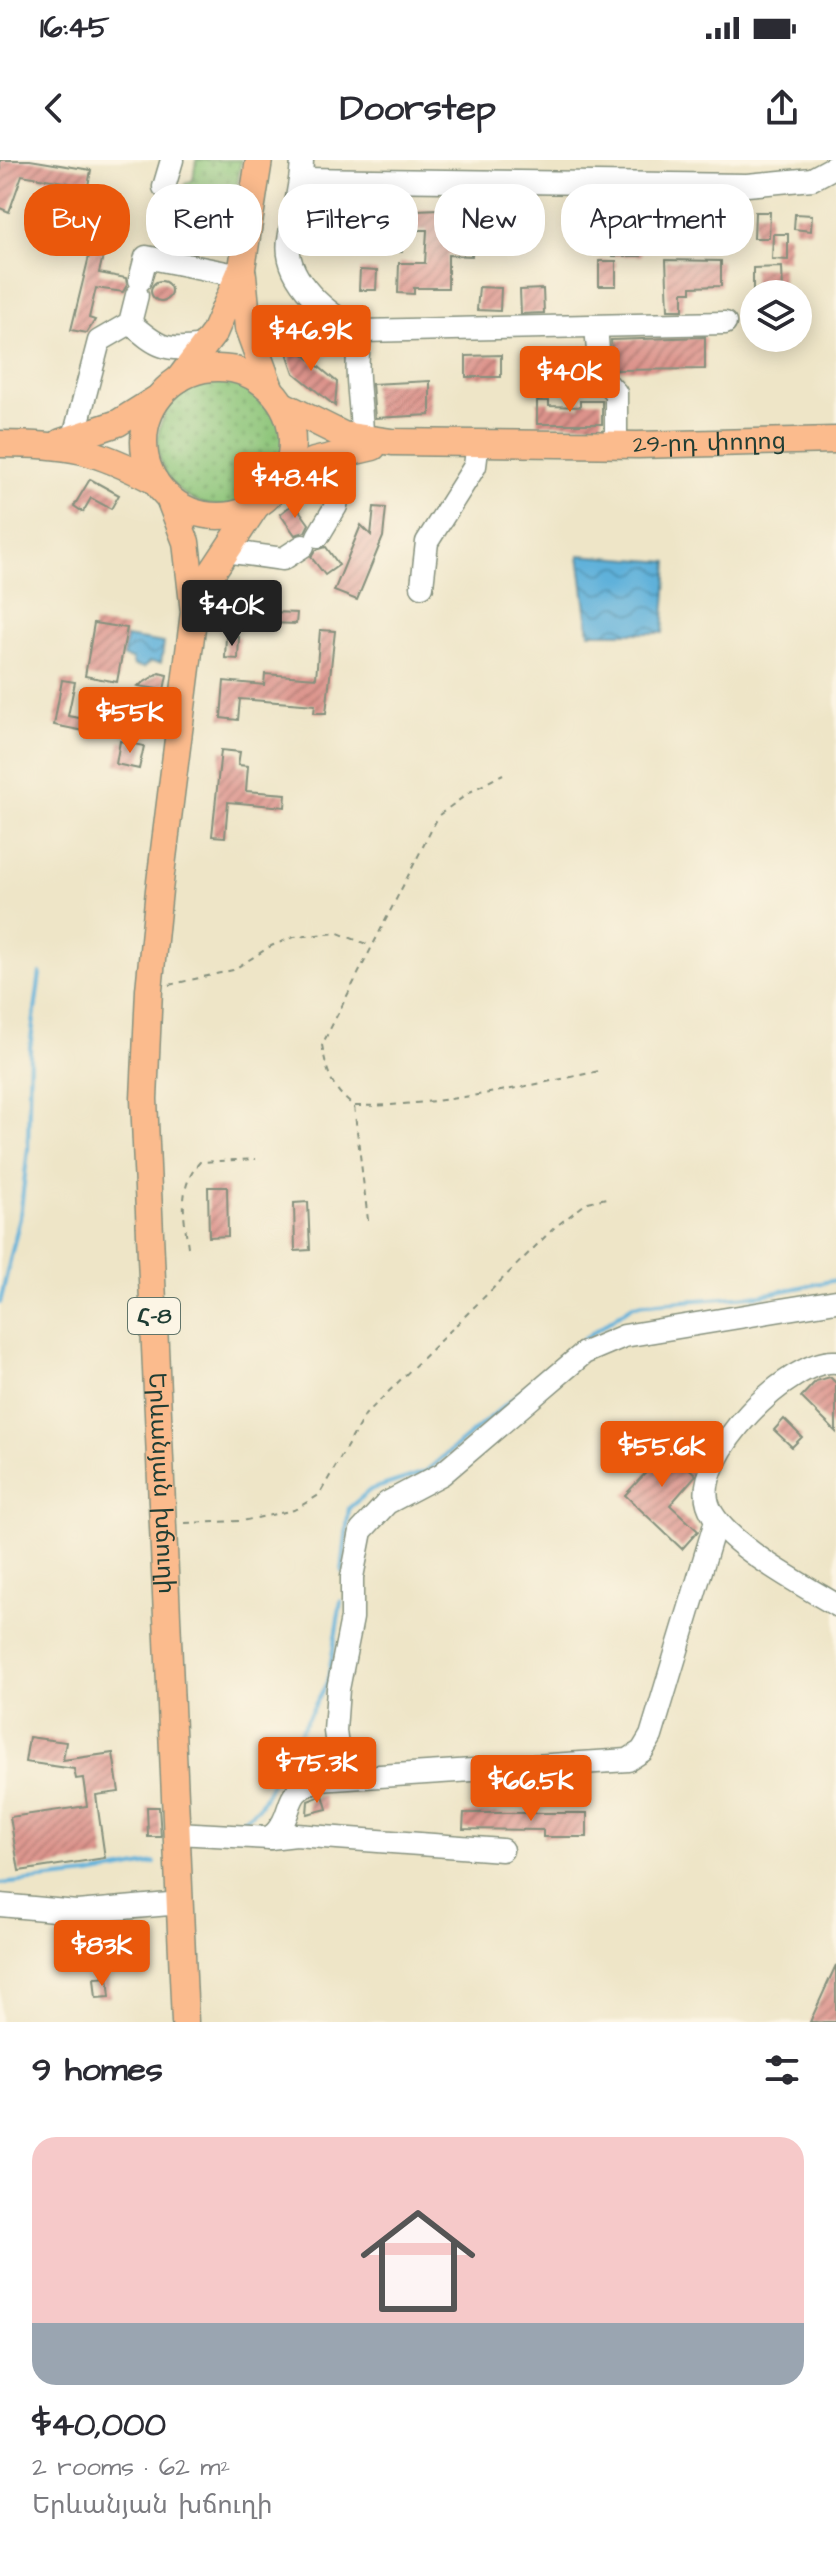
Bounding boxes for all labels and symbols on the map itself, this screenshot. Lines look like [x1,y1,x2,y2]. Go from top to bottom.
pin: $46.9K [246,305,376,373]
pin: $40K [523,346,617,414]
street label: 29-րդ փողոց [632,424,786,462]
pin: $48.4K [230,452,360,520]
pin: $40K [185,580,279,648]
pin: $55K [83,687,177,755]
road number: Հ-8 [128,1298,180,1334]
street label: Երևանյան խճուղի [139,1371,183,1595]
pin: $55.6K [597,1421,727,1489]
pin: $75.3K [252,1737,382,1805]
pin: $66.5K [466,1755,596,1823]
pin: $83K [55,1920,149,1988]

